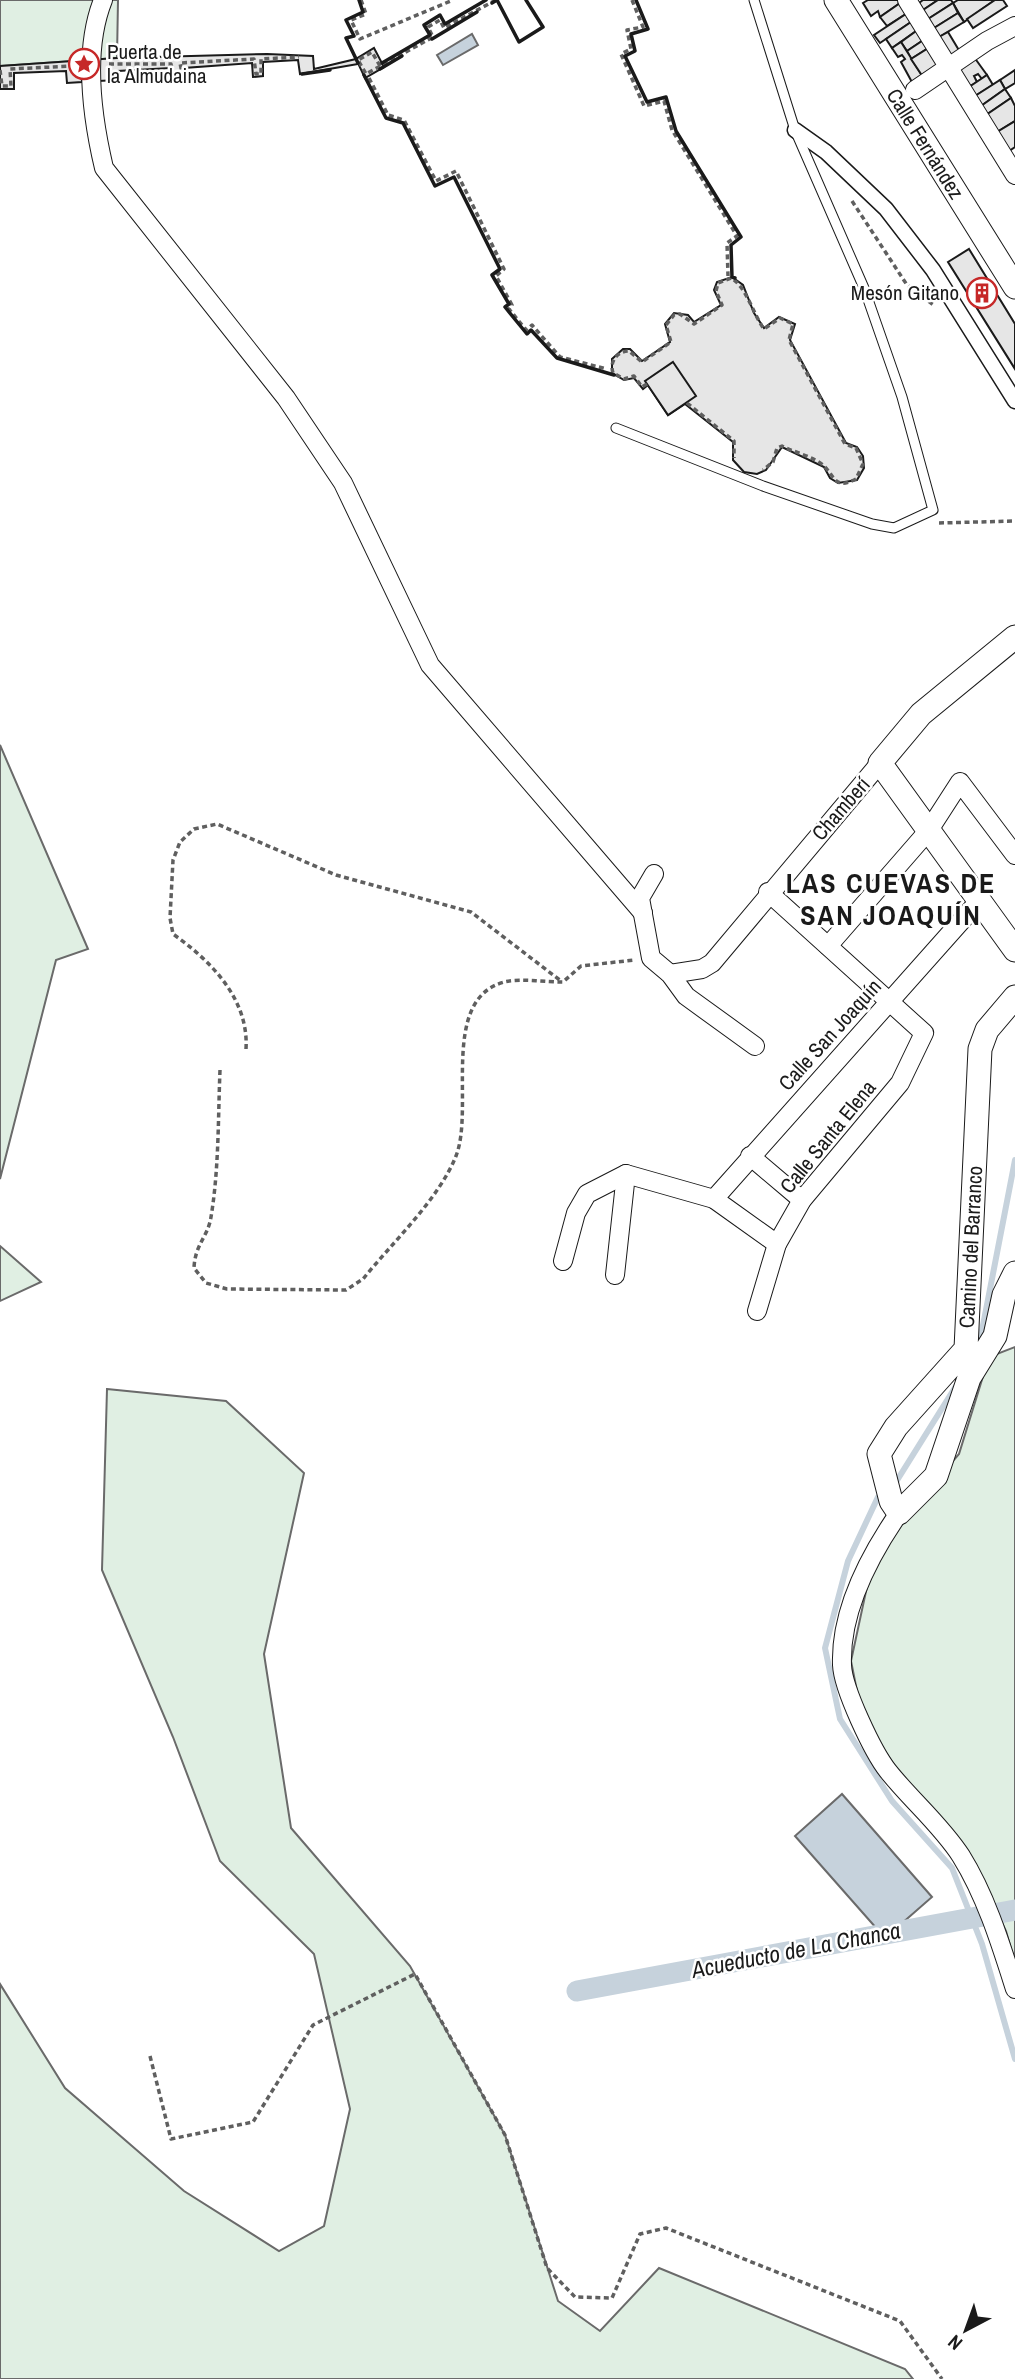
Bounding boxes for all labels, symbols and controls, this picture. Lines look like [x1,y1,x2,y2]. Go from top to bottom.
place label: Puerta de la Almudaina [107,37,207,90]
place icon: Puerta de la Almudaina [67,47,101,81]
street label: Calle Fernández [880,83,971,205]
building icon: Mesón Gitano [965,276,999,310]
place label: Mesón Gitano [851,278,959,307]
street label: Chamberí [805,770,877,847]
district label: LAS CUEVAS DE SAN JOAQUÍN [786,864,996,934]
street label: Calle San Joaquín [772,973,887,1097]
street label: Calle Santa Elena [773,1074,883,1199]
street label: Camino del Barranco [952,1165,989,1329]
water label: Acueducto de La Chanca [688,1914,903,1985]
north arrow [931,2295,1001,2365]
text: N [942,2329,968,2356]

